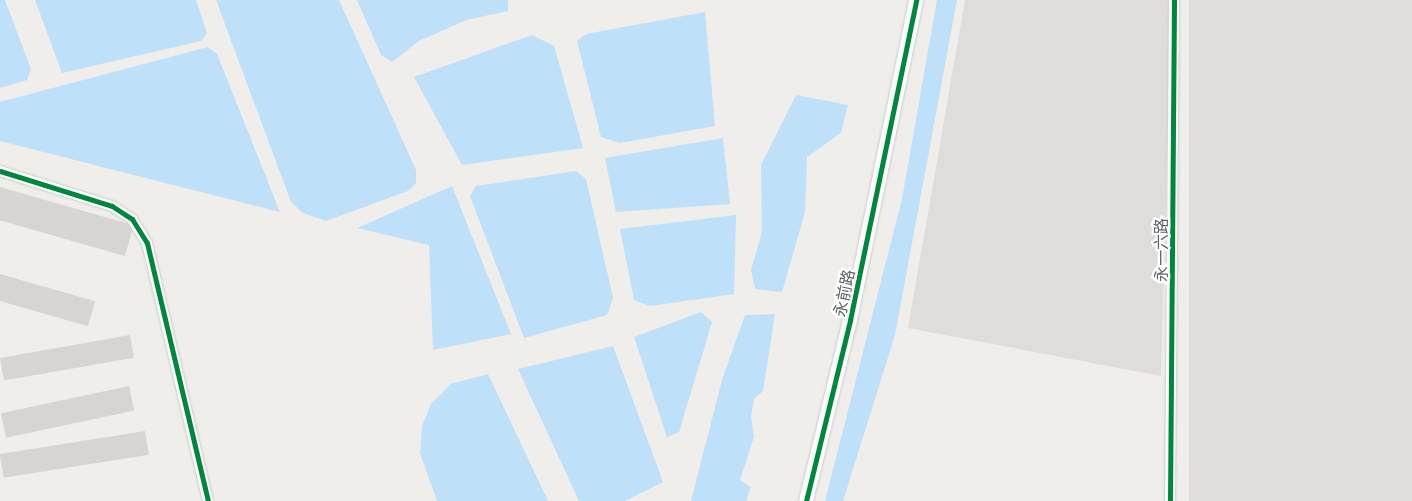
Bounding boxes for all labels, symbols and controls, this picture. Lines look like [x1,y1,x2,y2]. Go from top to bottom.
street label: 永一六路 [1151,218,1171,282]
street label: 永前路 [830,268,858,318]

